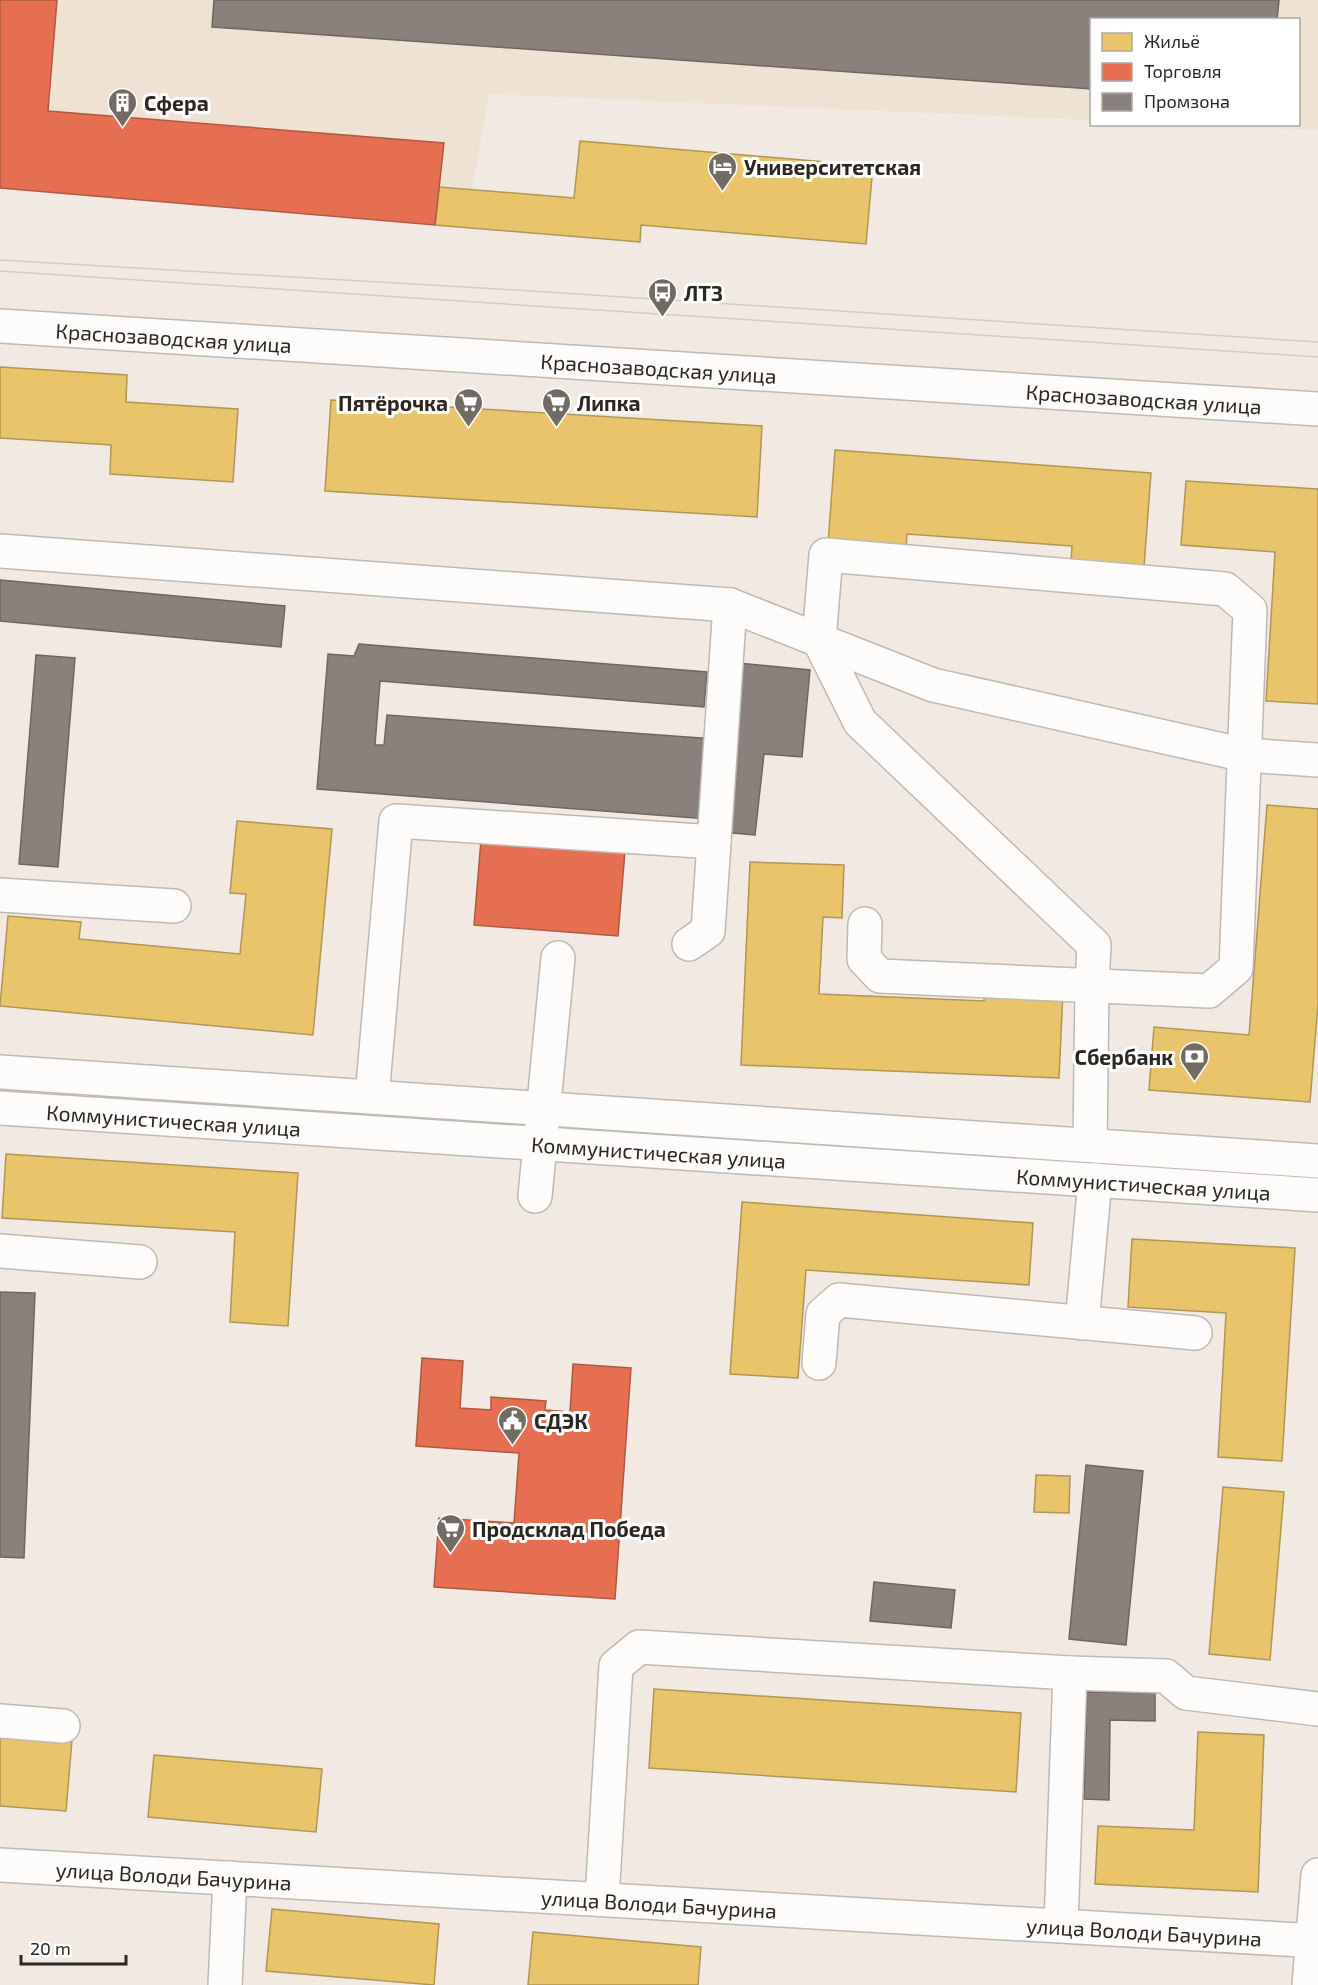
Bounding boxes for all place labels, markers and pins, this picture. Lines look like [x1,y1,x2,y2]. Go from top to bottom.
building icon: Сфера [107,86,139,128]
place label: Сфера [144,90,209,115]
hotel icon: Университетская [707,150,739,192]
place label: Университетская [744,154,921,179]
bus stop icon: ЛТЗ [647,276,679,318]
place label: ЛТЗ [684,280,723,305]
supermarket icon: Пятёрочка [453,386,485,428]
supermarket icon: Липка [540,386,572,428]
place label: Пятёрочка [338,390,448,415]
place label: Липка [577,390,641,415]
bank icon: Сбербанк [1178,1040,1210,1082]
place label: Сбербанк [1075,1044,1173,1069]
public building icon: СДЭК [497,1404,529,1446]
place label: СДЭК [534,1408,588,1433]
supermarket icon: Продсклад Победа [435,1512,467,1554]
place label: Продсклад Победа [472,1516,666,1541]

